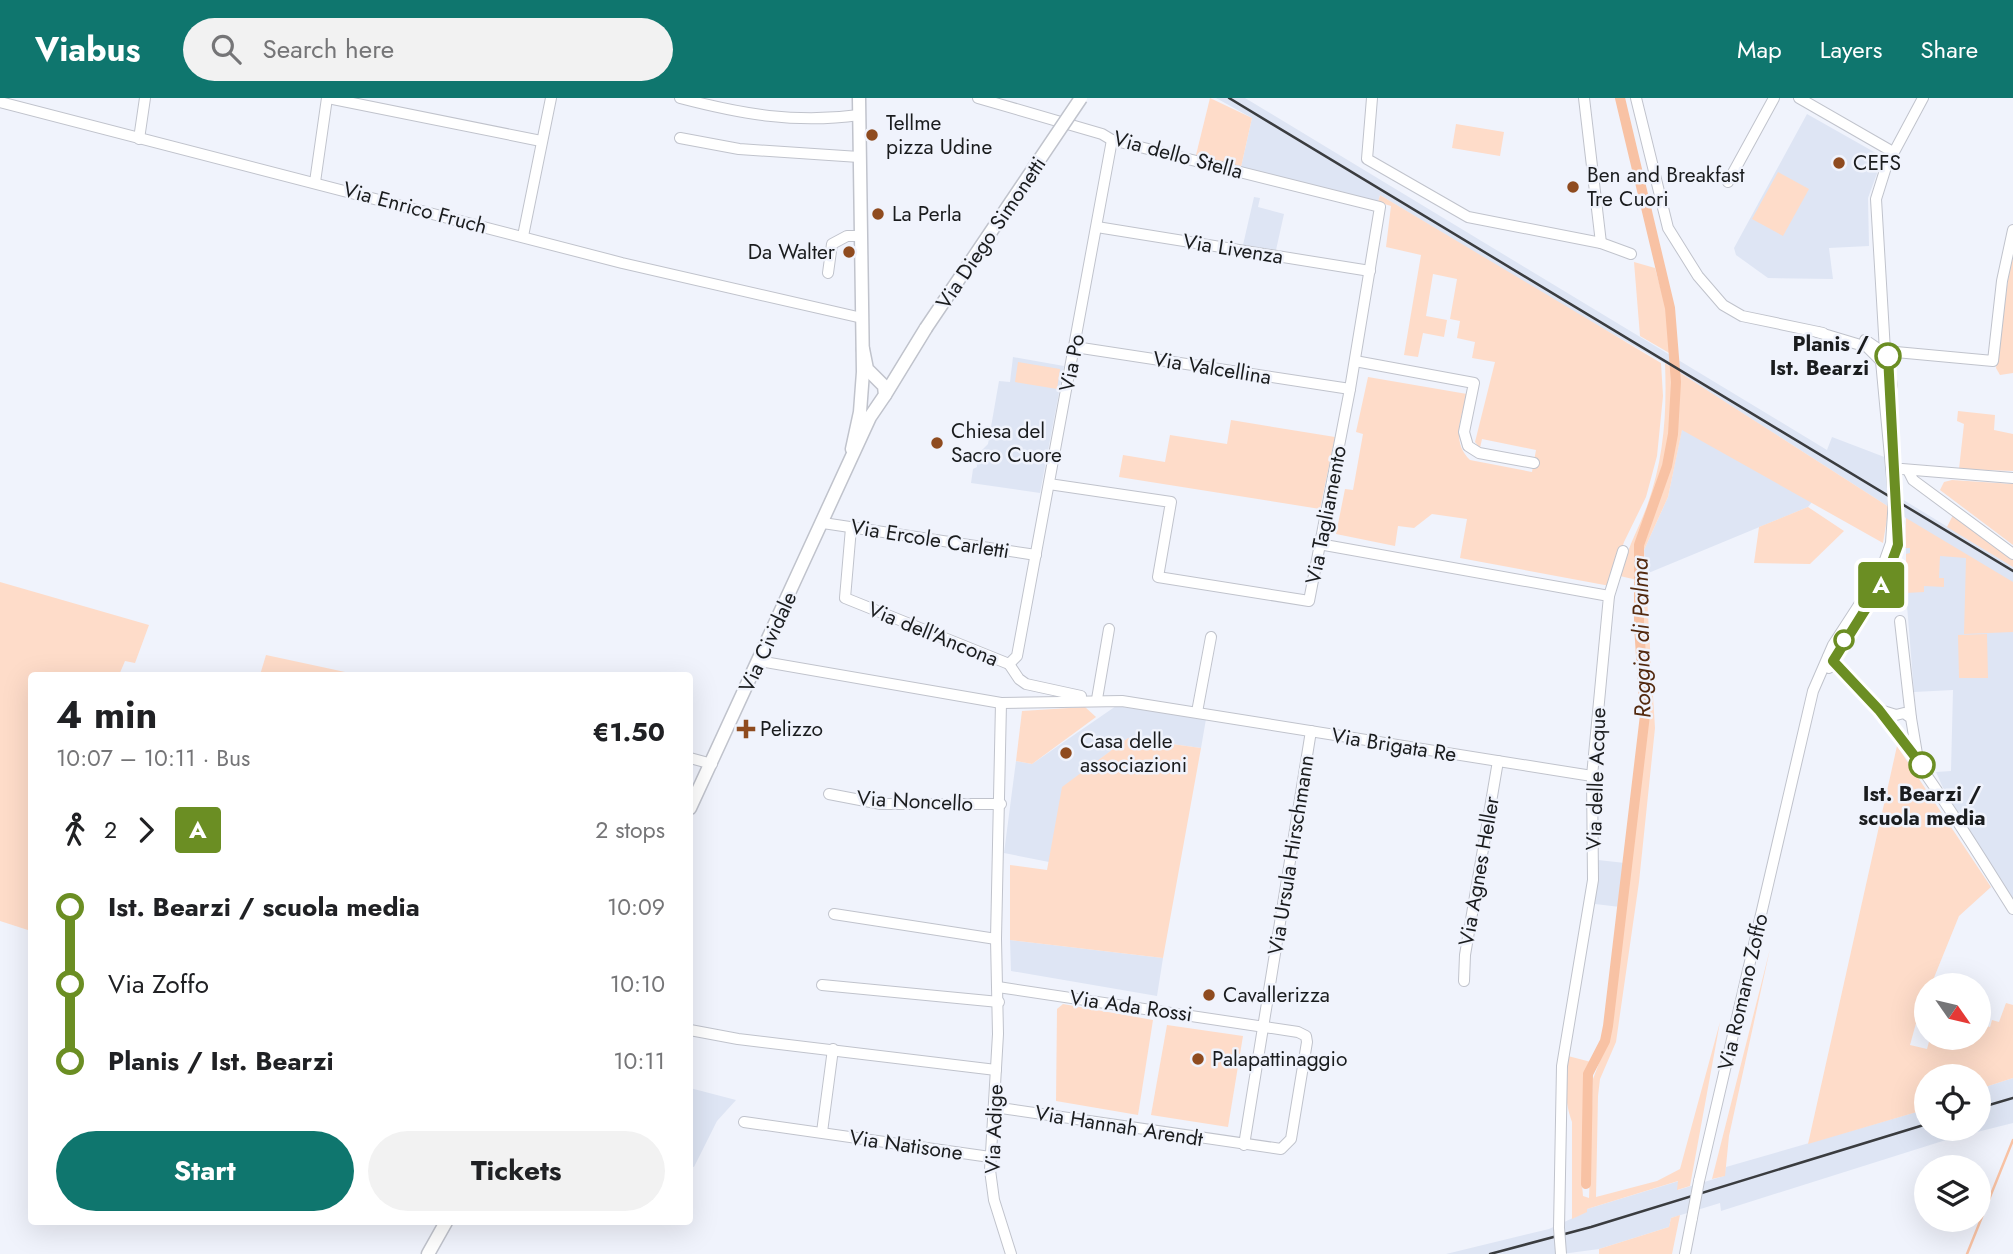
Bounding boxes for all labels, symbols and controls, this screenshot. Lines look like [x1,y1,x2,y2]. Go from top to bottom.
search box [183,18,673,81]
text: Viabus [35,26,141,73]
icon: search [207,30,245,68]
text: Search here [263,30,394,68]
text: Map [1737,32,1782,67]
text: Layers [1820,32,1882,67]
text: Share [1920,32,1978,67]
place label: Tellme pizza Udine [886,108,992,162]
street label: Via dello Stella [1110,123,1246,187]
marker: Tellme pizza Udine [864,127,880,143]
place label: CEFS [1853,148,1901,178]
street label: Via Diego Simonetti [929,151,1053,315]
marker: CEFS [1831,155,1847,171]
place label: Ben and Breakfast Tre Cuori [1587,160,1745,214]
street label: Via Enrico Fruch [340,174,490,242]
marker: Ben and Breakfast Tre Cuori [1565,179,1581,195]
place label: La Perla [892,199,962,229]
marker: La Perla [870,206,886,222]
street label: Via Livenza [1181,226,1285,272]
place label: Da Walter [748,237,836,267]
marker: Da Walter [841,244,857,260]
place label: Planis / Ist. Bearzi [1770,329,1869,383]
street label: Via Po [1052,332,1092,394]
marker: Planis / Ist. Bearzi [1875,343,1901,369]
street label: Via Valcellina [1151,344,1273,392]
place label: Chiesa del Sacro Cuore [951,416,1062,470]
marker: Chiesa del Sacro Cuore [929,435,945,451]
street label: Via Tagliamento [1298,443,1354,587]
street label: Via Ercole Carletti [848,512,1012,566]
water label: Roggia di Palma [1623,557,1659,719]
line badge: A [1858,562,1904,608]
text: A [1872,567,1890,602]
street label: Via Cividale [732,587,804,697]
street label: Via dell'Ancona [863,594,1003,674]
unlabelled marker [1834,630,1854,650]
text: 4 min [56,687,157,742]
street label: Via delle Acque [1579,707,1613,851]
text: €1.50 [592,713,665,751]
place label: Pelizzo [760,714,823,744]
street label: Via Brigata Re [1329,720,1459,770]
marker: Pelizzo [738,721,754,737]
place label: Casa delle associazioni [1080,726,1187,780]
text: 10:07 – 10:11 · Bus [56,741,250,775]
marker: Casa delle associazioni [1058,745,1074,761]
marker: Ist. Bearzi / scuola media [1909,752,1935,778]
street label: Via Ursula Hirschmann [1260,753,1322,957]
place label: Ist. Bearzi / scuola media [1858,779,1986,833]
street label: Via Noncello [856,783,974,819]
street label: Via Agnes Heller [1451,793,1507,948]
icon: walk [56,811,94,849]
icon: forward [127,811,165,849]
text: A [189,812,207,847]
text: 2 [104,813,117,847]
text: 2 stops [595,813,665,847]
text: Ist. Bearzi / scuola media [108,888,420,926]
text: 10:09 [607,890,665,924]
street label: Via Romano Zoffo [1710,911,1776,1073]
text: Via Zoffo [108,965,209,1003]
text: 10:10 [610,967,665,1001]
north arrow [1914,973,1992,1050]
map controls [1914,973,1991,1232]
place label: Cavallerizza [1223,980,1330,1010]
street label: Via Ada Rossi [1068,983,1194,1029]
marker: Cavallerizza [1201,987,1217,1003]
text: Planis / Ist. Bearzi [108,1042,334,1080]
text: 10:11 [613,1044,665,1078]
place label: Palapattinaggio [1212,1044,1348,1074]
marker: Palapattinaggio [1190,1051,1206,1067]
button: locate [1914,1064,1991,1141]
street label: Via Adige [977,1083,1011,1174]
street label: Via Hannah Arendt [1033,1098,1205,1154]
street label: Via Natisone [847,1122,965,1168]
button: Start [56,1131,354,1211]
button: Tickets [368,1131,665,1211]
button: layers [1914,1155,1991,1232]

